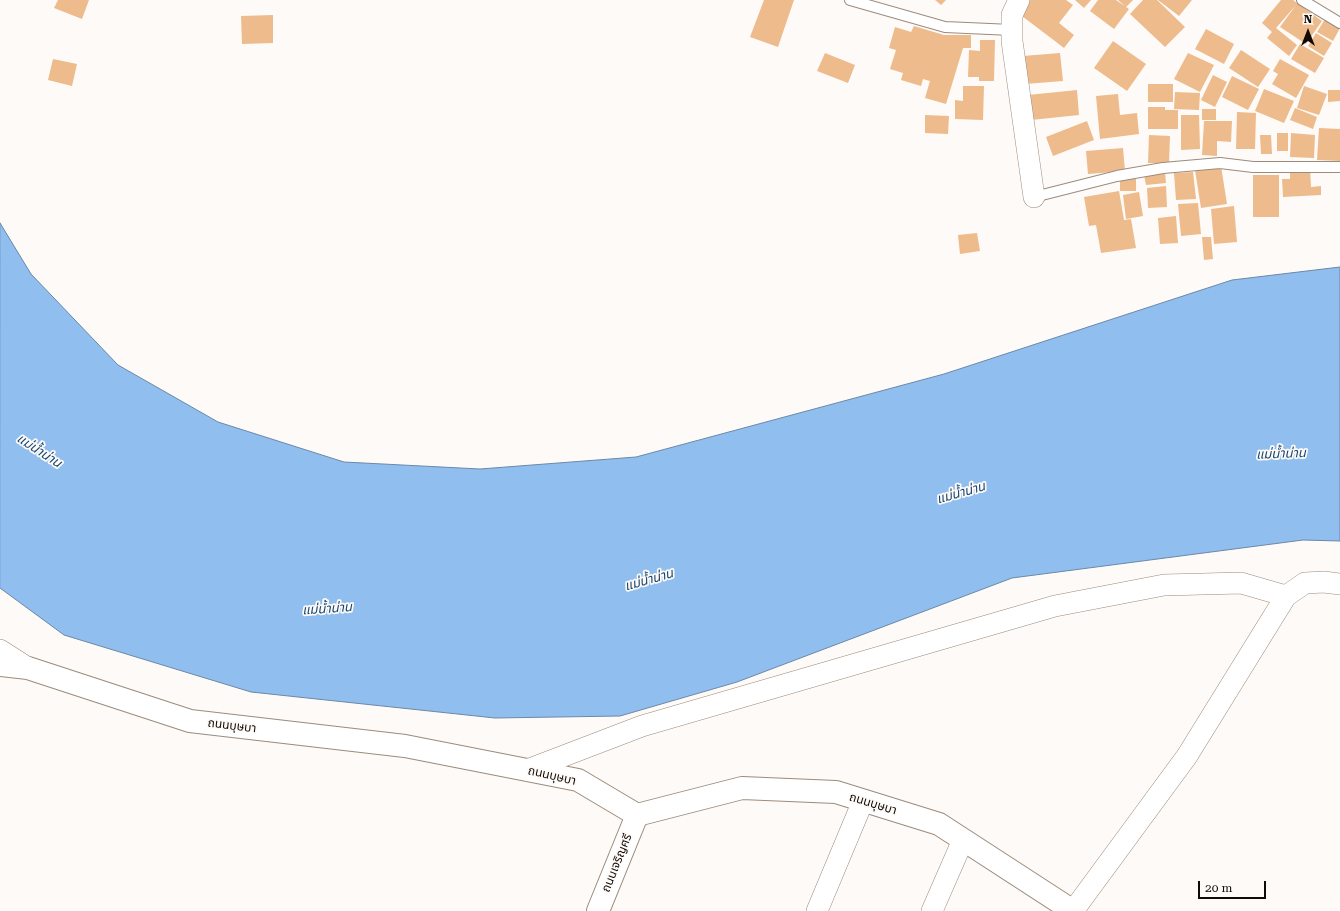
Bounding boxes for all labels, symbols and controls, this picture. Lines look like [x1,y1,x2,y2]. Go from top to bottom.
north arrow [1288,12,1328,52]
text: N [1304,13,1312,26]
water label: แม่น้ำน่าน [14,431,64,471]
water label: แม่น้ำน่าน [1256,445,1306,463]
water label: แม่น้ำน่าน [935,479,987,507]
water label: แม่น้ำน่าน [623,566,675,594]
water label: แม่น้ำน่าน [302,599,352,619]
street label: ถนนบุษบา [207,716,257,736]
street label: ถนนบุษบา [527,763,577,789]
street label: ถนนบุษบา [847,790,899,818]
street label: ถนนเจริญศรี [599,832,635,894]
scale bar [1200,873,1268,899]
text: 20 m [1205,881,1232,895]

